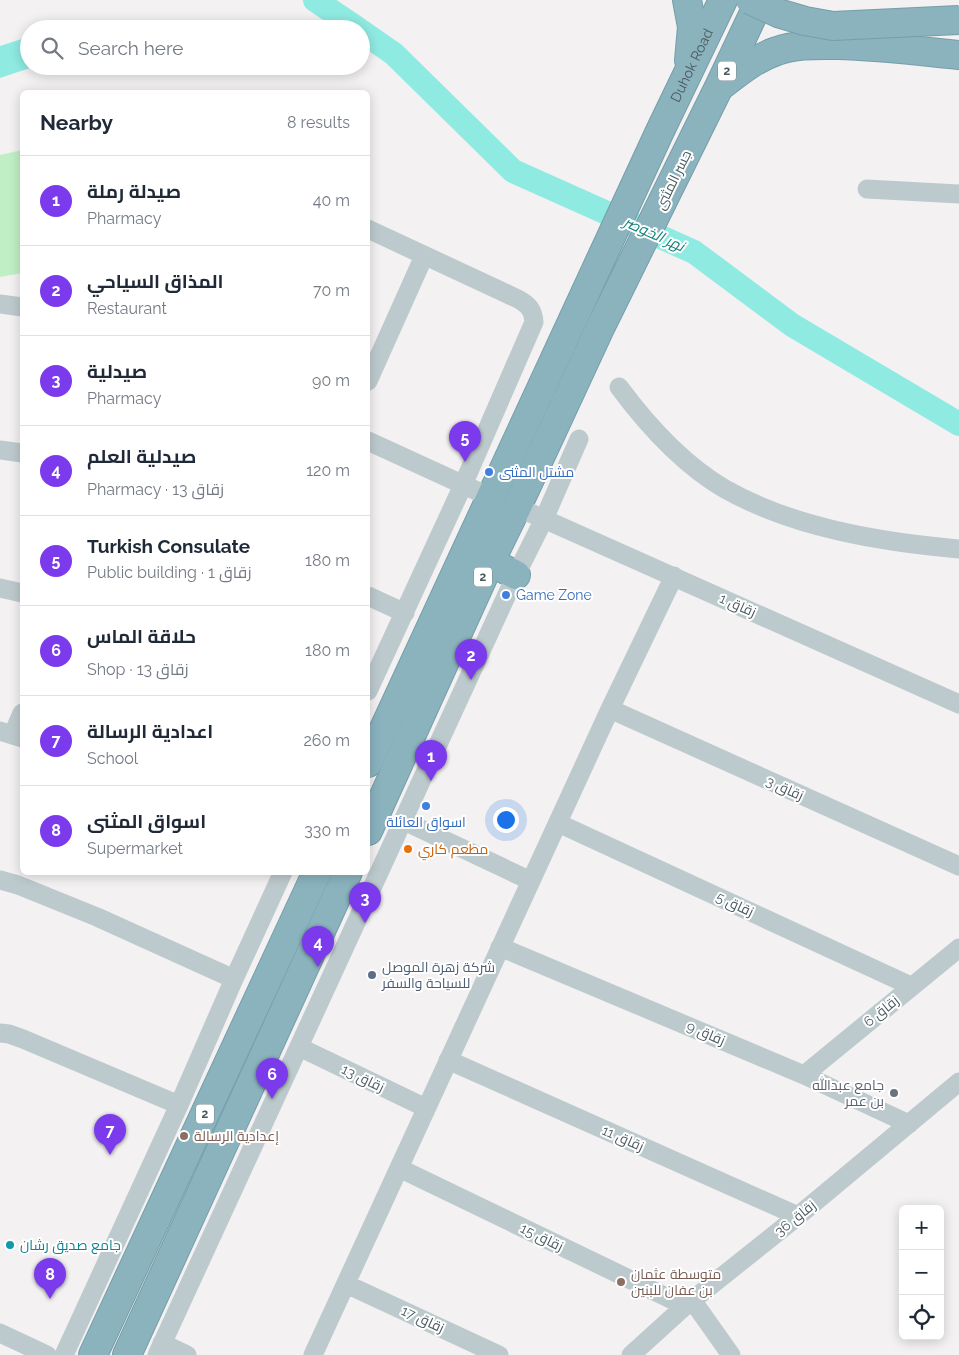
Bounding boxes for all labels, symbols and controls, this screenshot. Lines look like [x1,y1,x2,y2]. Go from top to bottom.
search box [20,20,370,75]
street label: Duhok Road [667,26,716,105]
icon: search [38,34,66,62]
text: Search here [78,37,184,59]
road number: 2 [718,61,736,80]
text: Nearby [40,110,113,135]
text: 8 results [287,113,350,132]
street label: جسر المثنى [652,148,694,212]
text: صيدلة رملة [87,180,181,202]
text: 1 [52,191,60,210]
text: 40 m [313,191,350,210]
text: Pharmacy [87,209,161,228]
water label: نهر الخوصر [619,212,689,256]
text: المذاق السياحي [87,270,224,292]
text: 2 [51,281,61,300]
text: 70 m [313,281,350,300]
text: Restaurant [87,299,167,318]
text: صيدلية [87,360,147,382]
text: 3 [52,371,60,390]
text: 90 m [312,371,350,390]
text: Pharmacy [87,389,161,408]
pin: 5 [449,421,481,462]
text: صيدلية العلم [87,445,196,467]
text: 4 [51,461,61,480]
text: 120 m [306,461,350,480]
place label: مشتل المثنى [499,464,574,480]
marker: مشتل المثنى [483,466,495,478]
text: Pharmacy · زقاق 13 [87,480,224,499]
text: Turkish Consulate [87,535,250,557]
text: 5 [52,551,60,570]
text: 180 m [305,551,350,570]
text: Public building · زقاق 1 [87,563,251,582]
road number: 2 [474,568,492,586]
place label: Game Zone [516,587,592,603]
marker: Game Zone [500,589,512,601]
street label: زقاق 1 [717,590,759,621]
text: حلاقة الماس [87,625,196,647]
pin: 2 [455,639,487,680]
text: 6 [51,641,61,660]
text: 180 m [305,641,350,660]
text: Shop · زقاق 13 [87,660,189,679]
text: اعدادية الرسالة [87,720,213,742]
text: 7 [52,731,60,750]
text: 260 m [303,731,350,750]
pin: 1 [415,740,447,781]
text: School [87,749,138,768]
street label: زقاق 3 [763,773,806,804]
marker: اسواق العائلة [420,800,432,812]
your location [493,807,519,833]
text: اسواق المثنى [87,810,206,832]
place label: اسواق العائلة [386,814,466,831]
text: 8 [51,821,61,840]
text: 330 m [304,821,350,840]
text: Supermarket [87,839,183,858]
place label: مطعم كاري [418,841,488,861]
marker: مطعم كاري [402,843,414,855]
pin: 3 [349,882,381,923]
street label: زقاق 5 [713,888,756,921]
pin: 4 [302,926,334,967]
place label: شركة زهرة الموصل للسياحة والسفر [381,959,495,991]
marker: شركة زهرة الموصل للسياحة والسفر [366,969,378,981]
street label: زقاق 6 [860,992,902,1031]
street label: زقاق 9 [684,1018,728,1049]
pin: 6 [256,1058,288,1099]
street label: زقاق 13 [339,1061,387,1096]
place label: جامع عبدالله بن عمر [812,1076,884,1109]
marker: جامع عبدالله بن عمر [888,1087,900,1099]
road number: 2 [196,1104,214,1124]
pin: 7 [94,1114,126,1155]
street label: زقاق 11 [599,1122,646,1155]
place label: إعدادية الرسالة [194,1128,279,1145]
marker: إعدادية الرسالة [178,1130,190,1142]
street label: زقاق 36 [771,1197,819,1240]
map controls [899,1205,944,1340]
button: + [899,1205,944,1250]
street label: زقاق 15 [518,1220,566,1255]
place label: جامع صديق رشان [20,1237,121,1254]
marker: جامع صديق رشان [4,1239,16,1251]
button: − [899,1250,944,1295]
pin: 8 [34,1258,66,1299]
place label: متوسطة عثمان بن عفان للبنين [631,1266,721,1298]
marker: متوسطة عثمان بن عفان للبنين [615,1276,627,1288]
button: locate [899,1295,944,1340]
street label: زقاق 17 [399,1302,447,1337]

